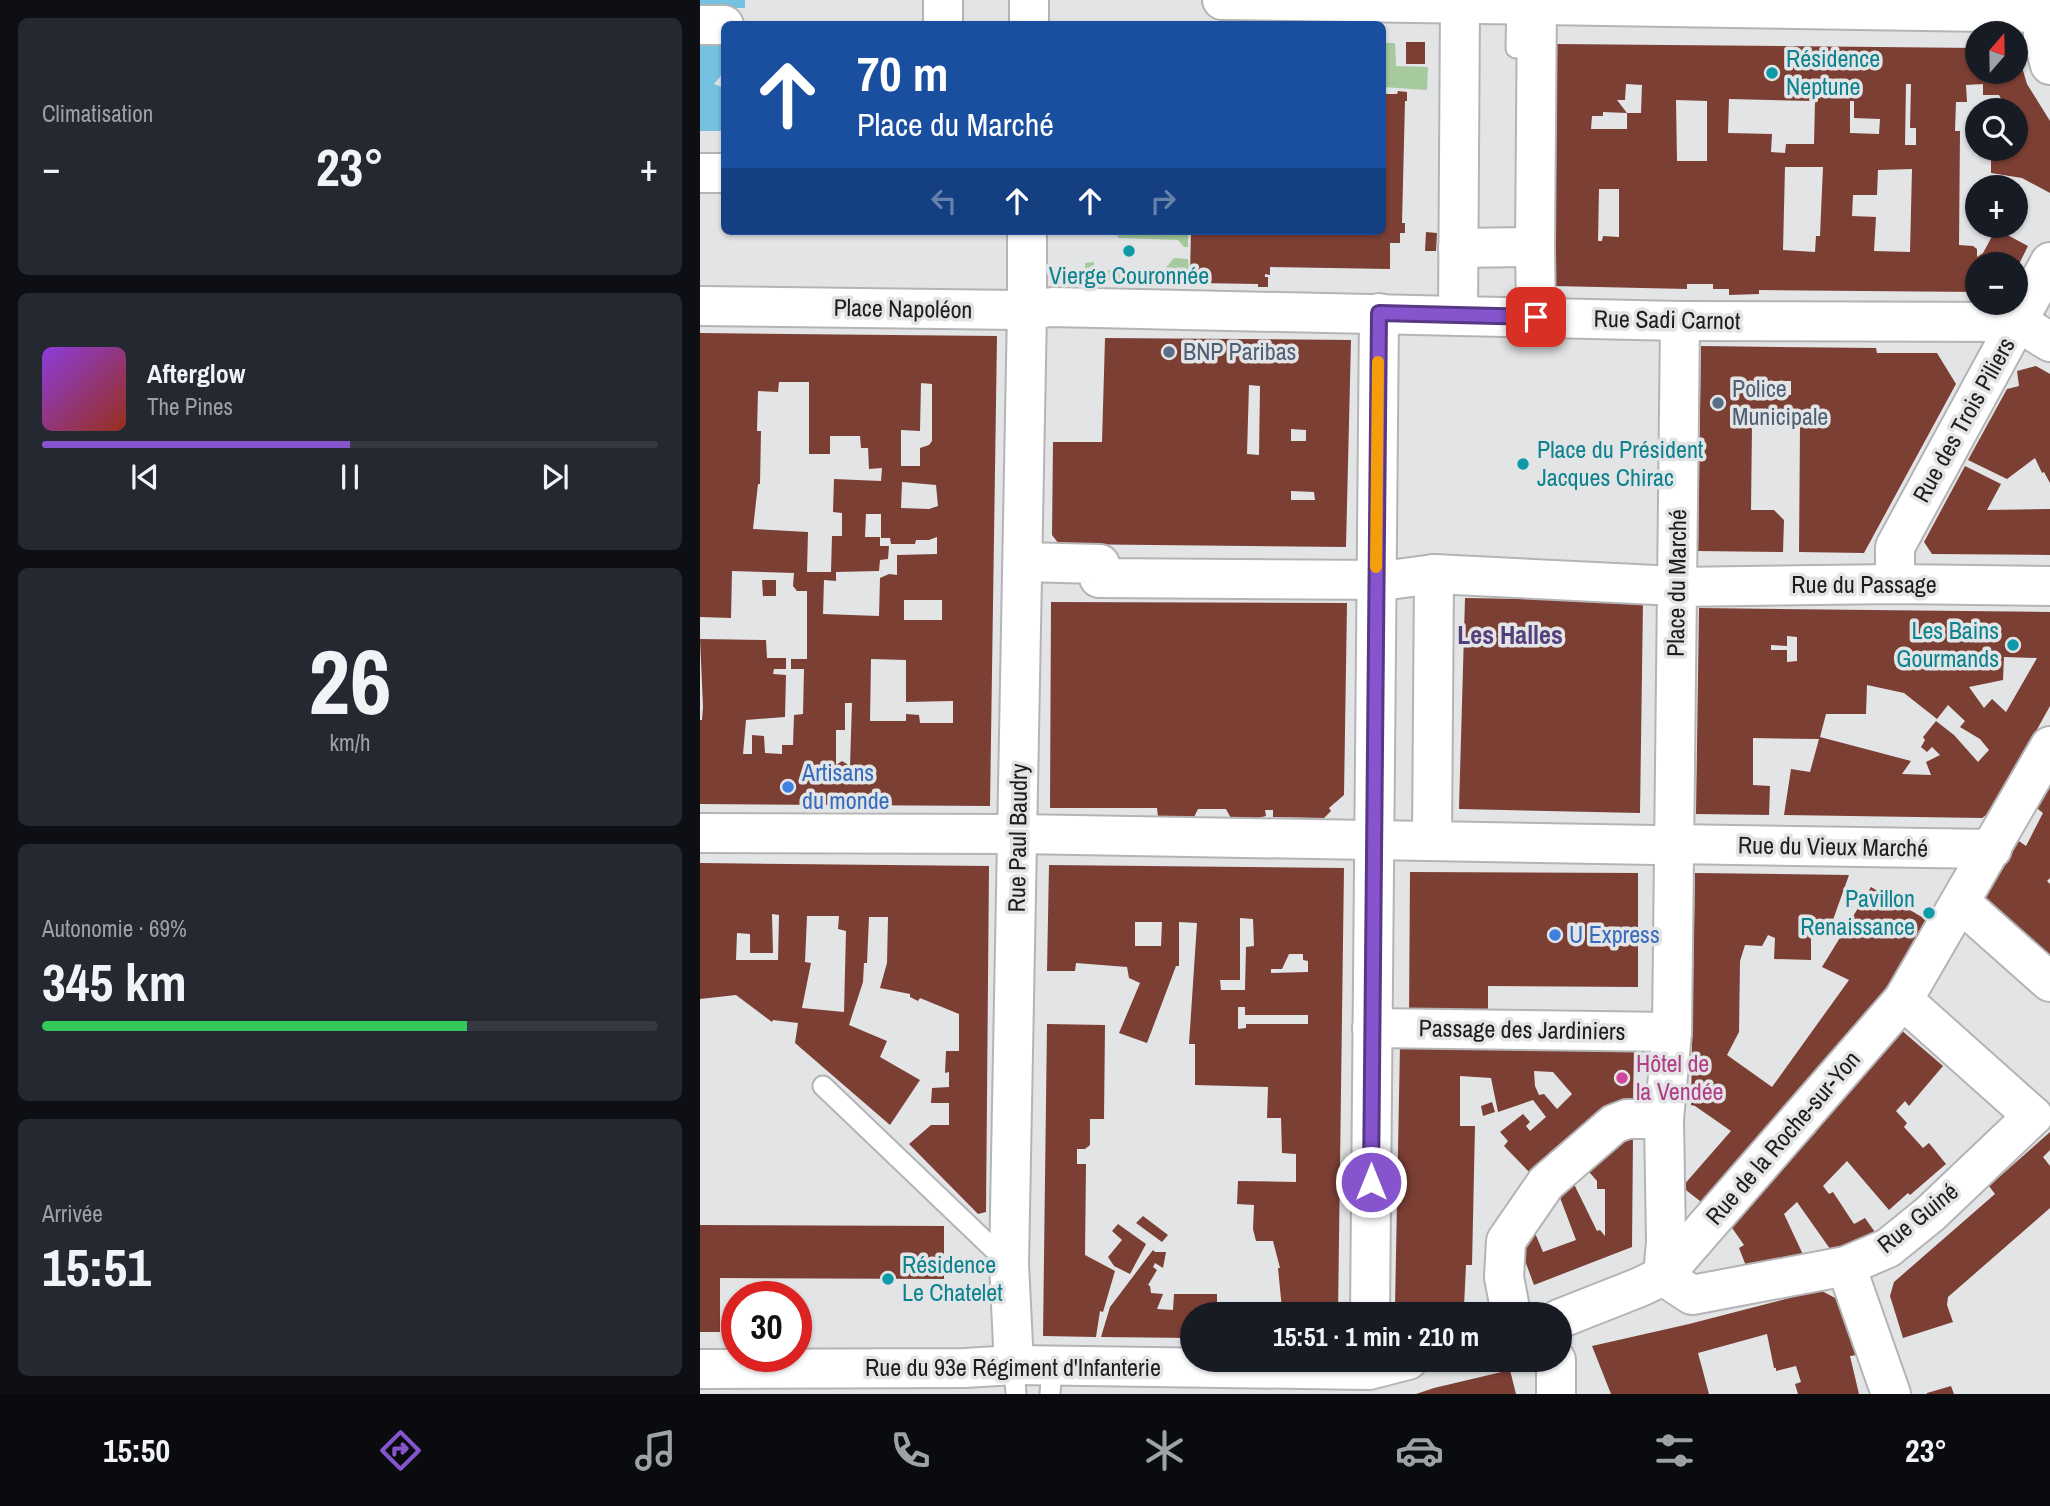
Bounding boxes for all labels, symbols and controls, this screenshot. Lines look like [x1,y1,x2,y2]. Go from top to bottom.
north arrow [1965,21,2028,84]
map controls [1965,21,2028,315]
text: 70 m [857,40,949,106]
place label: Résidence Neptune [1786,42,1880,102]
icon: ahead [742,49,833,140]
marker: Résidence Neptune [1764,65,1780,81]
text: Climatisation [42,98,153,129]
button: search [1965,98,2028,161]
text: Place du Marché [857,103,1054,146]
text: 23° [316,132,384,202]
text: − [42,142,60,193]
text: + [640,142,658,193]
button: + [1965,175,2028,238]
icon: left [925,182,963,220]
icon: ahead [998,182,1036,220]
icon: ahead [1071,182,1109,220]
icon: right [1144,182,1182,220]
marker: Vierge Couronnée [1121,243,1137,259]
button: − [1965,252,2028,315]
place label: Vierge Couronnée [1049,259,1209,291]
pin [1506,287,1566,347]
street label: Place Napoléon [833,291,973,325]
icon: arrive [1517,298,1555,336]
street label: Rue Sadi Carnot [1593,302,1741,336]
street label: Rue des Trois Piliers [1905,331,2022,508]
place label: BNP Paribas [1183,335,1296,367]
marker: BNP Paribas [1161,344,1177,360]
text: Afterglow [147,356,245,391]
place label: Police Municipale [1732,372,1828,432]
text: The Pines [147,391,233,422]
marker: Police Municipale [1710,395,1726,411]
place label: Place du Président Jacques Chirac [1537,433,1704,493]
marker: Place du Président Jacques Chirac [1515,456,1531,472]
icon: previous [126,458,164,496]
icon: pause [331,458,369,496]
icon: next [536,458,574,496]
street label: Place du Marché [1659,509,1693,657]
street label: Rue du Passage [1791,568,1937,600]
place label: Les Bains Gourmands [1896,614,1999,674]
district label: Les Halles [1457,617,1563,652]
text: 26 [309,620,392,742]
marker: Les Bains Gourmands [2005,637,2021,653]
text: km/h [330,727,370,758]
place label: Artisans du monde [801,756,890,816]
street label: Rue Paul Baudry [1000,763,1034,913]
marker: Artisans du monde [780,779,796,795]
street label: Rue du Vieux Marché [1738,828,1928,864]
place label: Pavillon Renaissance [1800,882,1915,942]
marker: Pavillon Renaissance [1921,905,1937,921]
text: Autonomie · 69% [42,913,187,944]
place label: U Express [1569,918,1660,950]
marker: U Express [1547,927,1563,943]
text: 345 km [42,947,187,1017]
street label: Passage des Jardiniers [1418,1011,1626,1047]
street label: Rue de la Roche-sur-Yon [1698,1044,1867,1231]
place label: Hôtel de la Vendée [1636,1047,1724,1107]
marker: Hôtel de la Vendée [1614,1070,1630,1086]
position arrow [1334,1145,1408,1219]
street label: Rue Guiné [1870,1175,1964,1260]
text: Arrivée [42,1198,103,1229]
text: 15:51 [42,1232,151,1302]
place label: Résidence Le Chatelet [902,1248,1003,1308]
marker: Résidence Le Chatelet [880,1271,896,1287]
speed limit sign: 30 [721,1281,812,1372]
text: 15:51 · 1 min · 210 m [1273,1319,1479,1354]
street label: Rue du 93e Régiment d'Infanterie [865,1351,1161,1383]
icon: directions [376,1426,425,1475]
icon: music [631,1426,680,1475]
icon: phone [886,1426,935,1475]
icon: climate [1140,1426,1189,1475]
icon: car [1395,1426,1444,1475]
icon: filters [1650,1426,1699,1475]
text: 15:50 [103,1429,170,1472]
text: 23° [1905,1429,1947,1472]

